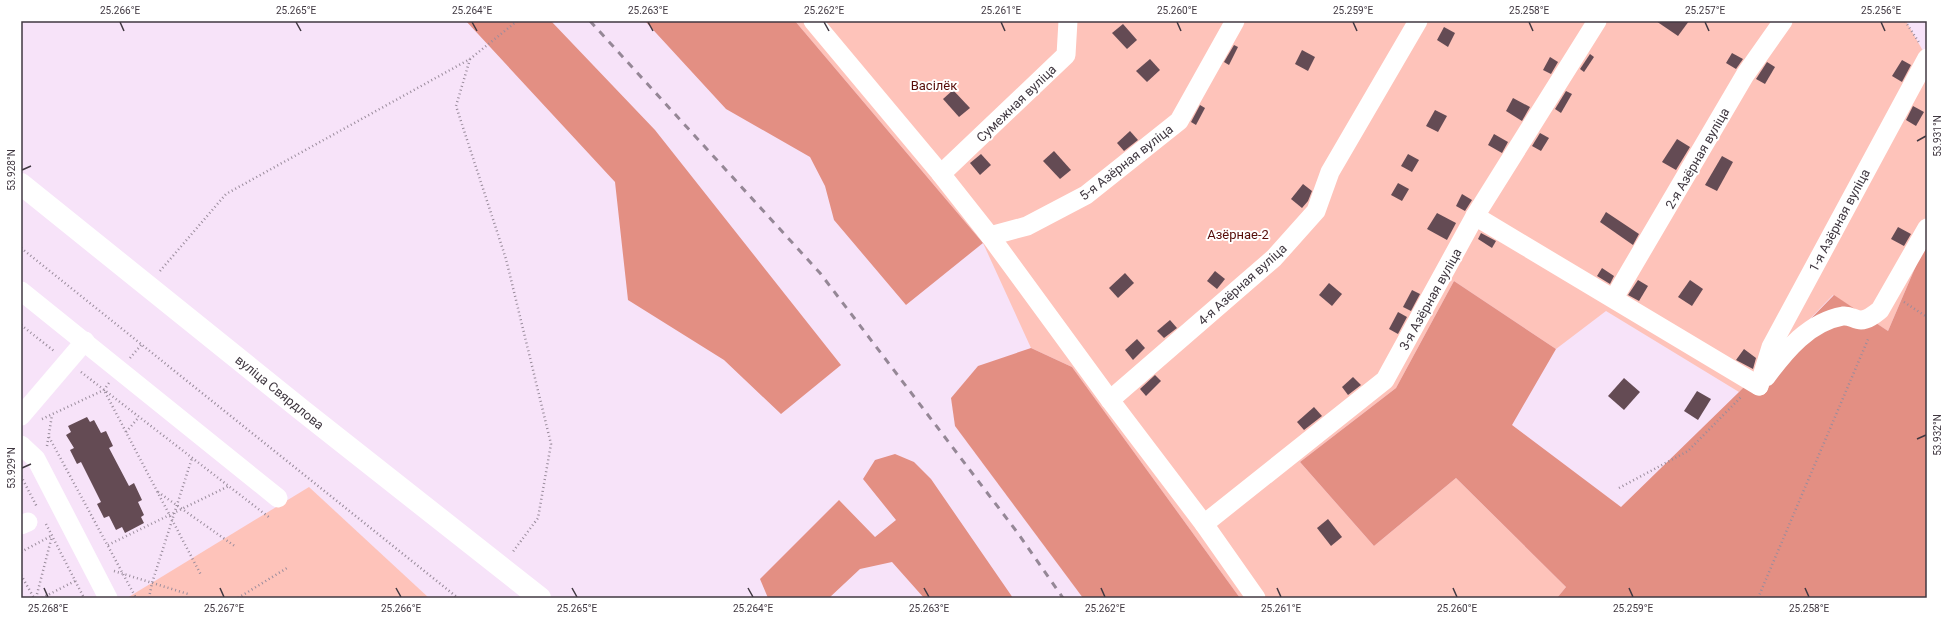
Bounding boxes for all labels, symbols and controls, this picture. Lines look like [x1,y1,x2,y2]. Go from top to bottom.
text: 25.266°E [100,5,140,16]
text: 25.265°E [276,5,316,16]
text: 25.264°E [452,5,492,16]
text: 25.263°E [628,5,668,16]
text: 25.262°E [804,5,844,16]
text: 25.261°E [981,5,1021,16]
text: 25.260°E [1157,5,1197,16]
text: 25.259°E [1333,5,1373,16]
text: 25.258°E [1509,5,1549,16]
text: 25.257°E [1685,5,1725,16]
text: 25.256°E [1861,5,1901,16]
street label: Сумежная вуліца [973,62,1059,145]
park label: Васілёк [911,78,957,93]
street label: 2-я Азёрная вуліца [1662,105,1732,211]
text: 53.931°N [1932,115,1943,157]
street label: 5-я Азёрная вуліца [1077,121,1176,203]
text: 53.928°N [6,149,17,191]
street label: 1-я Азёрная вуліца [1806,166,1873,274]
park label: Азёрнае-2 [1207,227,1269,242]
street label: 4-я Азёрная вуліца [1195,241,1290,328]
street label: 3-я Азёрная вуліца [1396,246,1465,353]
street label: вуліца Свярдлова [232,352,327,433]
text: 53.932°N [1932,414,1943,456]
text: 53.929°N [6,447,17,489]
text: 25.268°E [28,603,68,614]
text: 25.267°E [204,603,244,614]
text: 25.266°E [381,603,421,614]
text: 25.265°E [557,603,597,614]
text: 25.264°E [733,603,773,614]
text: 25.263°E [909,603,949,614]
text: 25.262°E [1085,603,1125,614]
text: 25.261°E [1261,603,1301,614]
text: 25.260°E [1437,603,1477,614]
text: 25.259°E [1613,603,1653,614]
text: 25.258°E [1789,603,1829,614]

